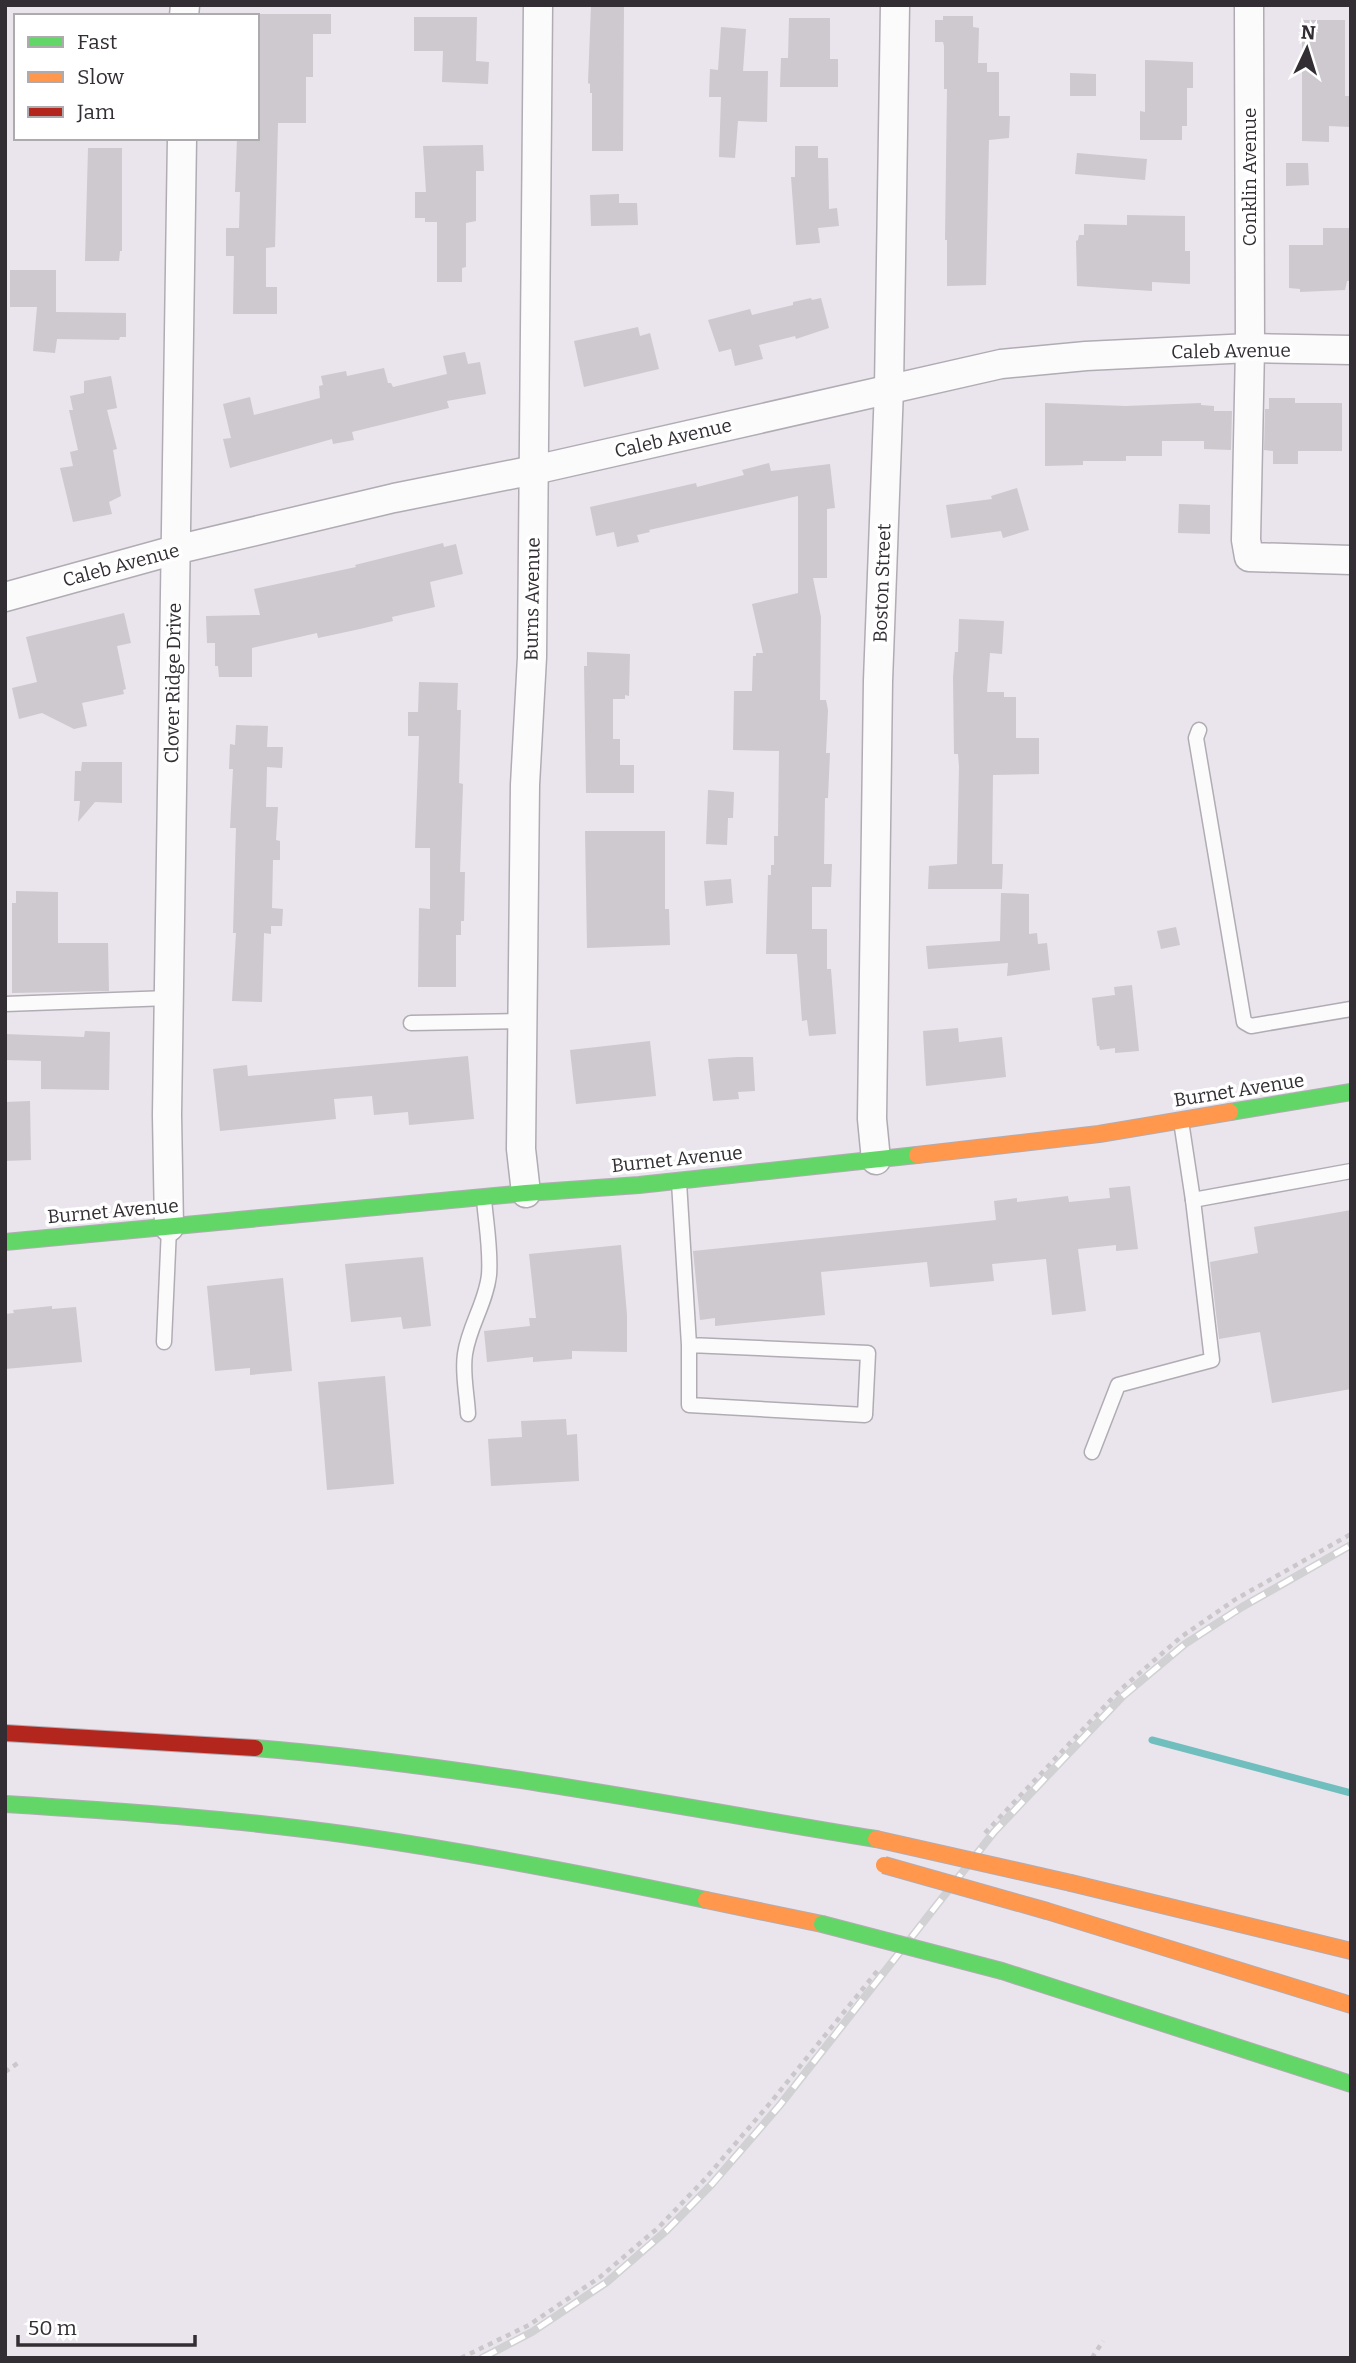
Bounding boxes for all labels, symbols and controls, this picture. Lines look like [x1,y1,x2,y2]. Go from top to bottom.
legend [14,14,259,140]
north arrow [1272,14,1342,84]
text: N [1300,21,1317,45]
text: Fast [77,29,118,55]
text: Slow [77,64,124,90]
text: Jam [76,99,115,125]
street label: Conklin Avenue [1238,108,1261,246]
street label: Caleb Avenue [1171,338,1291,364]
street label: Caleb Avenue [612,413,734,463]
street label: Boston Street [868,523,896,643]
street label: Burns Avenue [519,537,545,661]
street label: Caleb Avenue [60,538,182,592]
street label: Clover Ridge Drive [160,603,186,763]
street label: Burnet Avenue [1172,1068,1306,1112]
street label: Burnet Avenue [610,1141,744,1177]
street label: Burnet Avenue [46,1194,180,1228]
scale bar [18,2304,194,2348]
text: 50 m [28,2315,77,2341]

